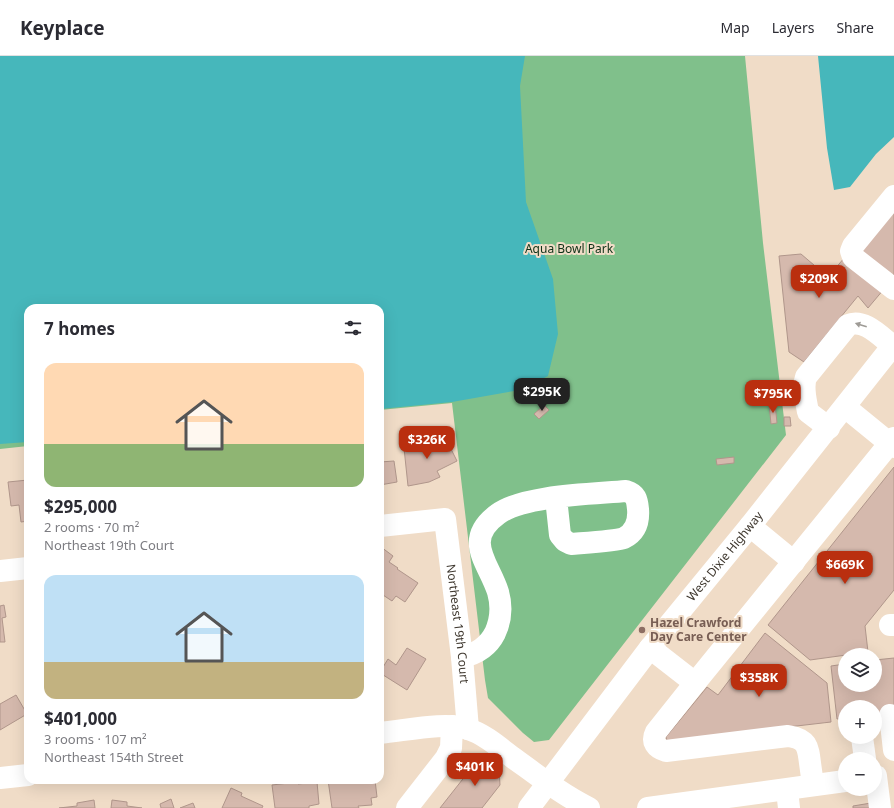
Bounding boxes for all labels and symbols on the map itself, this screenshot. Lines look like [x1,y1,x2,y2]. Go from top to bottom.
park label: Aqua Bowl Park [525,240,614,257]
pin: $209K [791,265,847,299]
one-way arrow [854,322,866,328]
pin: $295K [514,378,570,412]
pin: $795K [745,380,801,414]
pin: $326K [399,426,455,460]
street label: West Dixie Highway [683,507,767,605]
pin: $669K [817,551,873,585]
street label: Northeast 19th Court [443,563,473,685]
place label: Hazel Crawford Day Care Center [650,614,747,645]
marker: Hazel Crawford Day Care Center [637,625,647,635]
pin: $358K [731,664,787,698]
pin: $401K [447,753,503,787]

